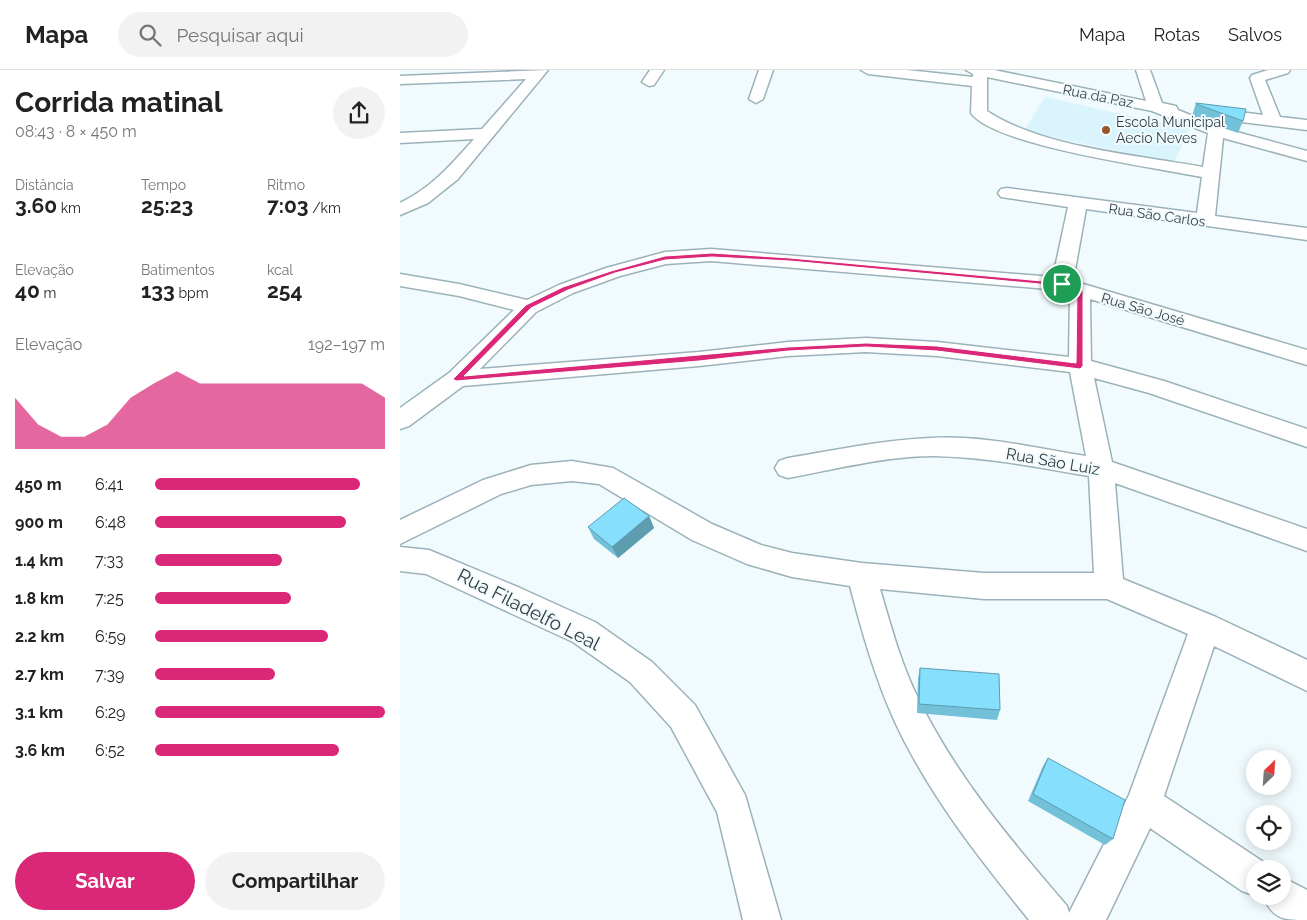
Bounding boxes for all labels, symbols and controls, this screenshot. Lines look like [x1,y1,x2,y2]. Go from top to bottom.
search box [118,12,468,57]
text: Mapa [25,20,88,49]
icon: search [136,21,164,49]
text: Pesquisar aqui [176,24,304,46]
text: Mapa [1079,24,1125,45]
text: Rotas [1153,24,1200,45]
text: Salvos [1228,24,1282,45]
street label: Rua da Paz [1061,81,1135,111]
text: Corrida matinal [15,86,223,119]
button: share [333,87,385,139]
place label: Escola Municipal Aecio Neves [1116,114,1225,146]
text: 08:43 · 8 × 450 m [15,122,137,141]
marker: Escola Municipal Aecio Neves [1100,124,1112,136]
text: Distância [15,177,74,193]
text: Tempo [141,177,186,193]
text: Ritmo [267,177,305,193]
text: 3.60 [15,193,57,218]
text: 25:23 [141,193,193,218]
text: 7:03 [267,193,309,218]
text: km [57,200,81,216]
text: /km [309,200,341,216]
street label: Rua São Carlos [1108,200,1207,230]
text: Elevação [15,262,74,278]
text: Batimentos [141,262,214,278]
text: kcal [267,262,293,278]
pin [1041,263,1083,305]
icon: arrive [1048,270,1076,298]
text: 40 [15,278,40,303]
text: 133 [141,278,175,303]
text: 254 [267,278,302,303]
text: m [40,285,56,301]
text: bpm [175,285,209,301]
street label: Rua São José [1099,289,1187,329]
text: Elevação [15,335,82,354]
text: 192–197 m [308,335,385,354]
street label: Rua São Luiz [1005,444,1101,479]
text: 450 m [15,475,62,494]
text: 6:41 [95,475,123,494]
text: 900 m [15,513,63,532]
text: 6:48 [95,513,126,532]
text: 1.4 km [15,551,63,570]
text: 7:33 [95,551,124,570]
street label: Rua Filadelfo Leal [454,563,605,655]
text: 1.8 km [15,589,64,608]
text: 7:25 [95,589,124,608]
text: 2.2 km [15,627,64,646]
text: 6:59 [95,627,126,646]
text: 2.7 km [15,665,64,684]
text: 7:39 [95,665,125,684]
text: 3.1 km [15,703,63,722]
text: 6:29 [95,703,125,722]
text: 3.6 km [15,741,65,760]
text: 6:52 [95,741,125,760]
north arrow [1246,750,1291,795]
map controls [1246,750,1291,905]
button: locate [1246,805,1291,850]
button: Salvar [15,852,195,910]
button: Compartilhar [205,852,385,910]
button: layers [1246,860,1291,905]

